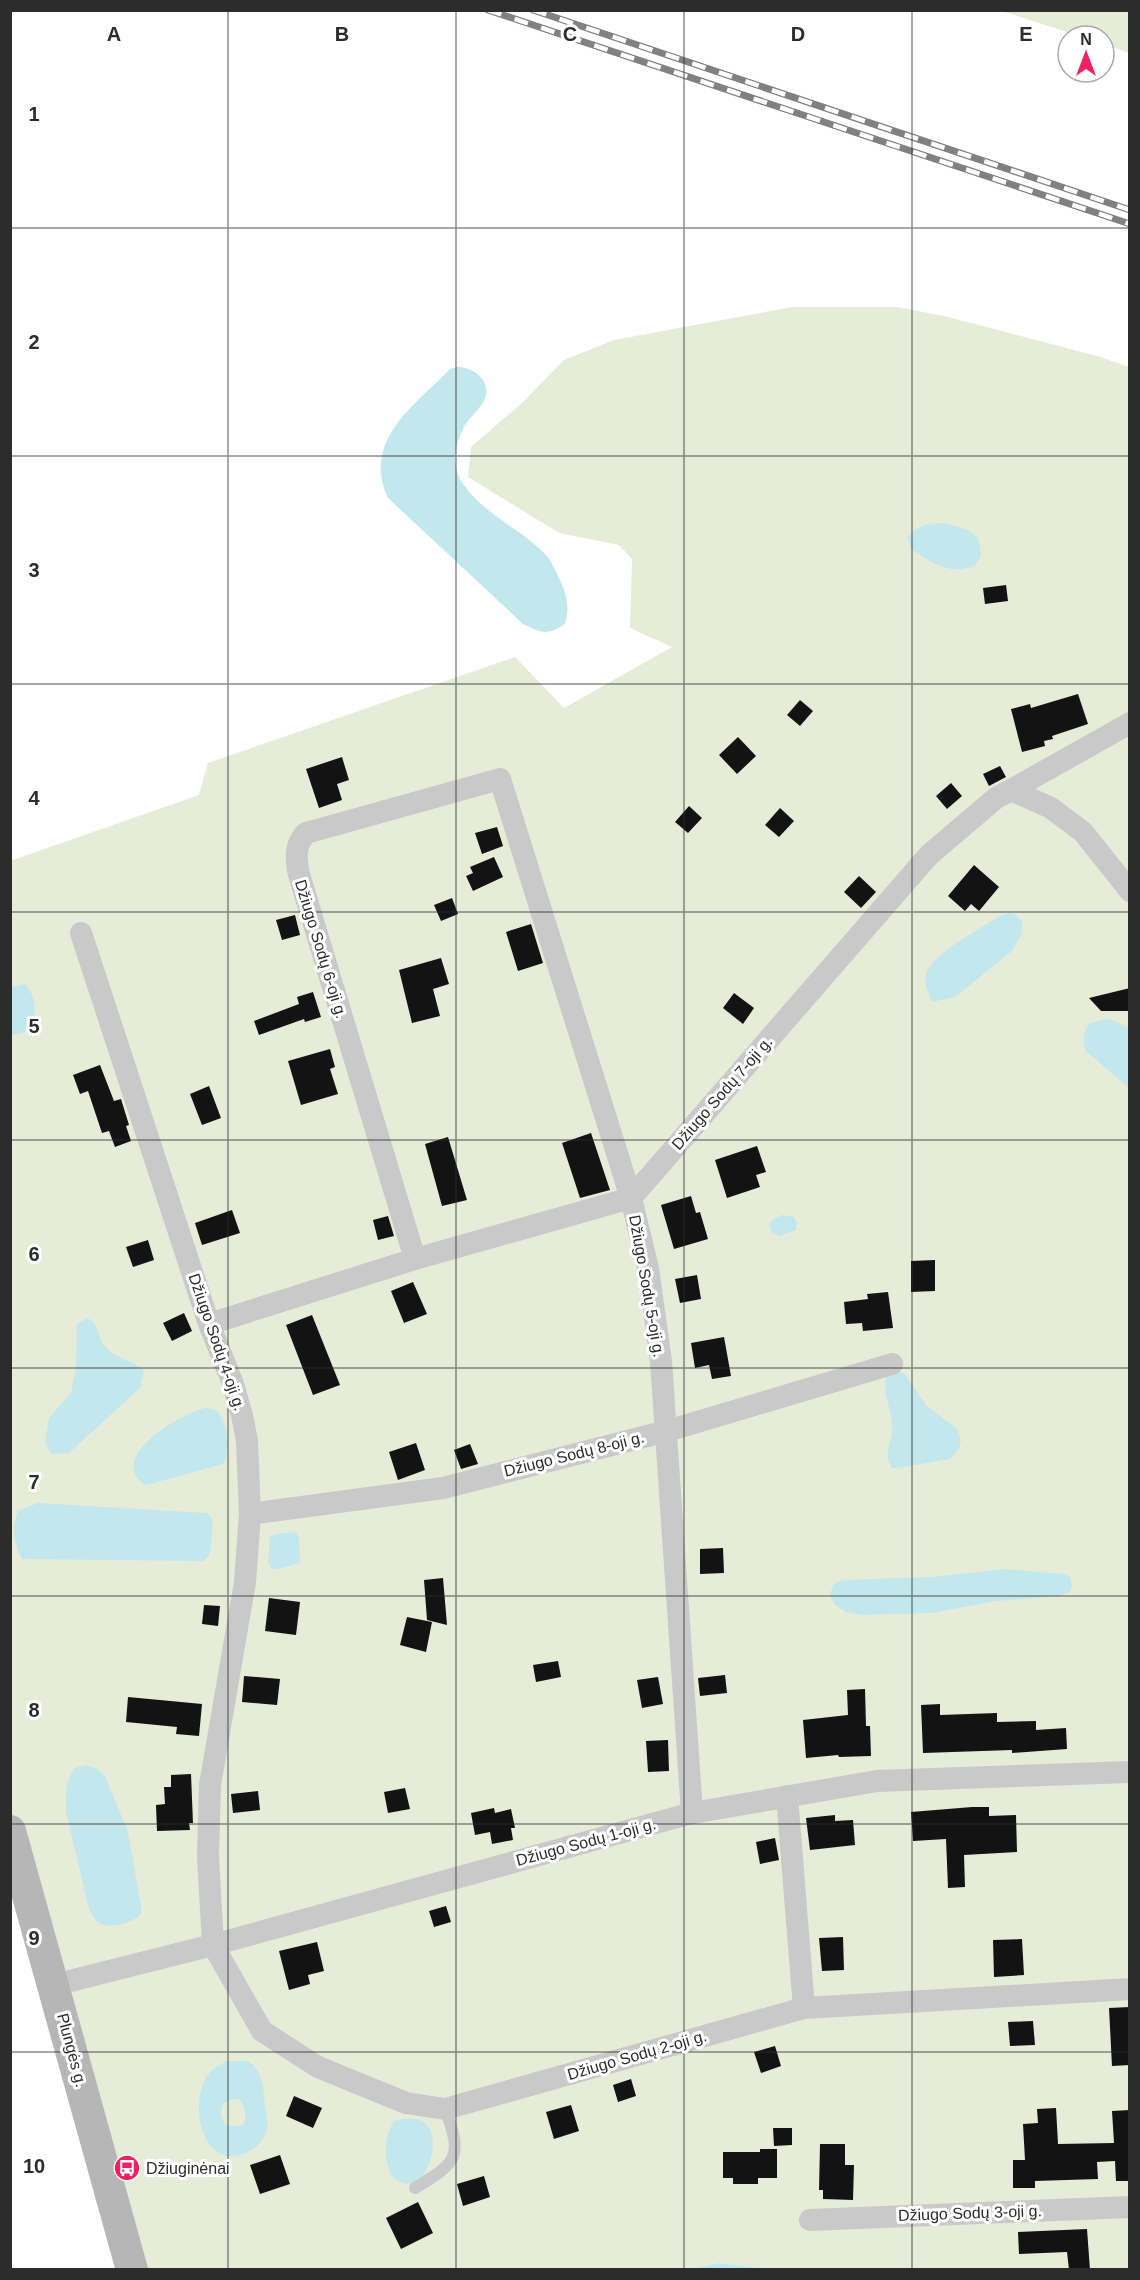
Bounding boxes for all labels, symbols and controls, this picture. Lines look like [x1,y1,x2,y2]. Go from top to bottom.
text: A [107,23,121,45]
text: B [335,23,349,45]
text: C [563,23,577,45]
text: D [791,23,805,45]
text: E [1019,23,1033,45]
north arrow [1056,24,1116,84]
text: N [1080,31,1092,48]
text: 1 [28,103,40,125]
text: 2 [28,331,40,353]
text: 3 [28,559,40,581]
text: 4 [28,787,40,809]
street label: Džiugo Sodų 6-oji g. [292,878,350,1020]
text: 5 [28,1015,40,1037]
street label: Džiugo Sodų 7-oji g. [668,1033,776,1153]
street label: Džiugo Sodų 5-oji g. [626,1214,668,1358]
text: 6 [28,1243,40,1265]
street label: Džiugo Sodų 4-oji g. [186,1271,248,1413]
street label: Džiugo Sodų 8-oji g. [502,1428,646,1480]
text: 7 [28,1471,40,1493]
text: 8 [28,1699,40,1721]
street label: Džiugo Sodų 1-oji g. [514,1815,658,1869]
text: 9 [28,1927,40,1949]
street label: Plungės g. [54,2011,90,2089]
street label: Džiugo Sodų 2-oji g. [565,2027,709,2083]
bus stop icon: Džiuginėnai [112,2153,142,2183]
text: 10 [23,2155,45,2177]
place label: Džiuginėnai [146,2160,230,2177]
street label: Džiugo Sodų 3-oji g. [898,2202,1042,2224]

